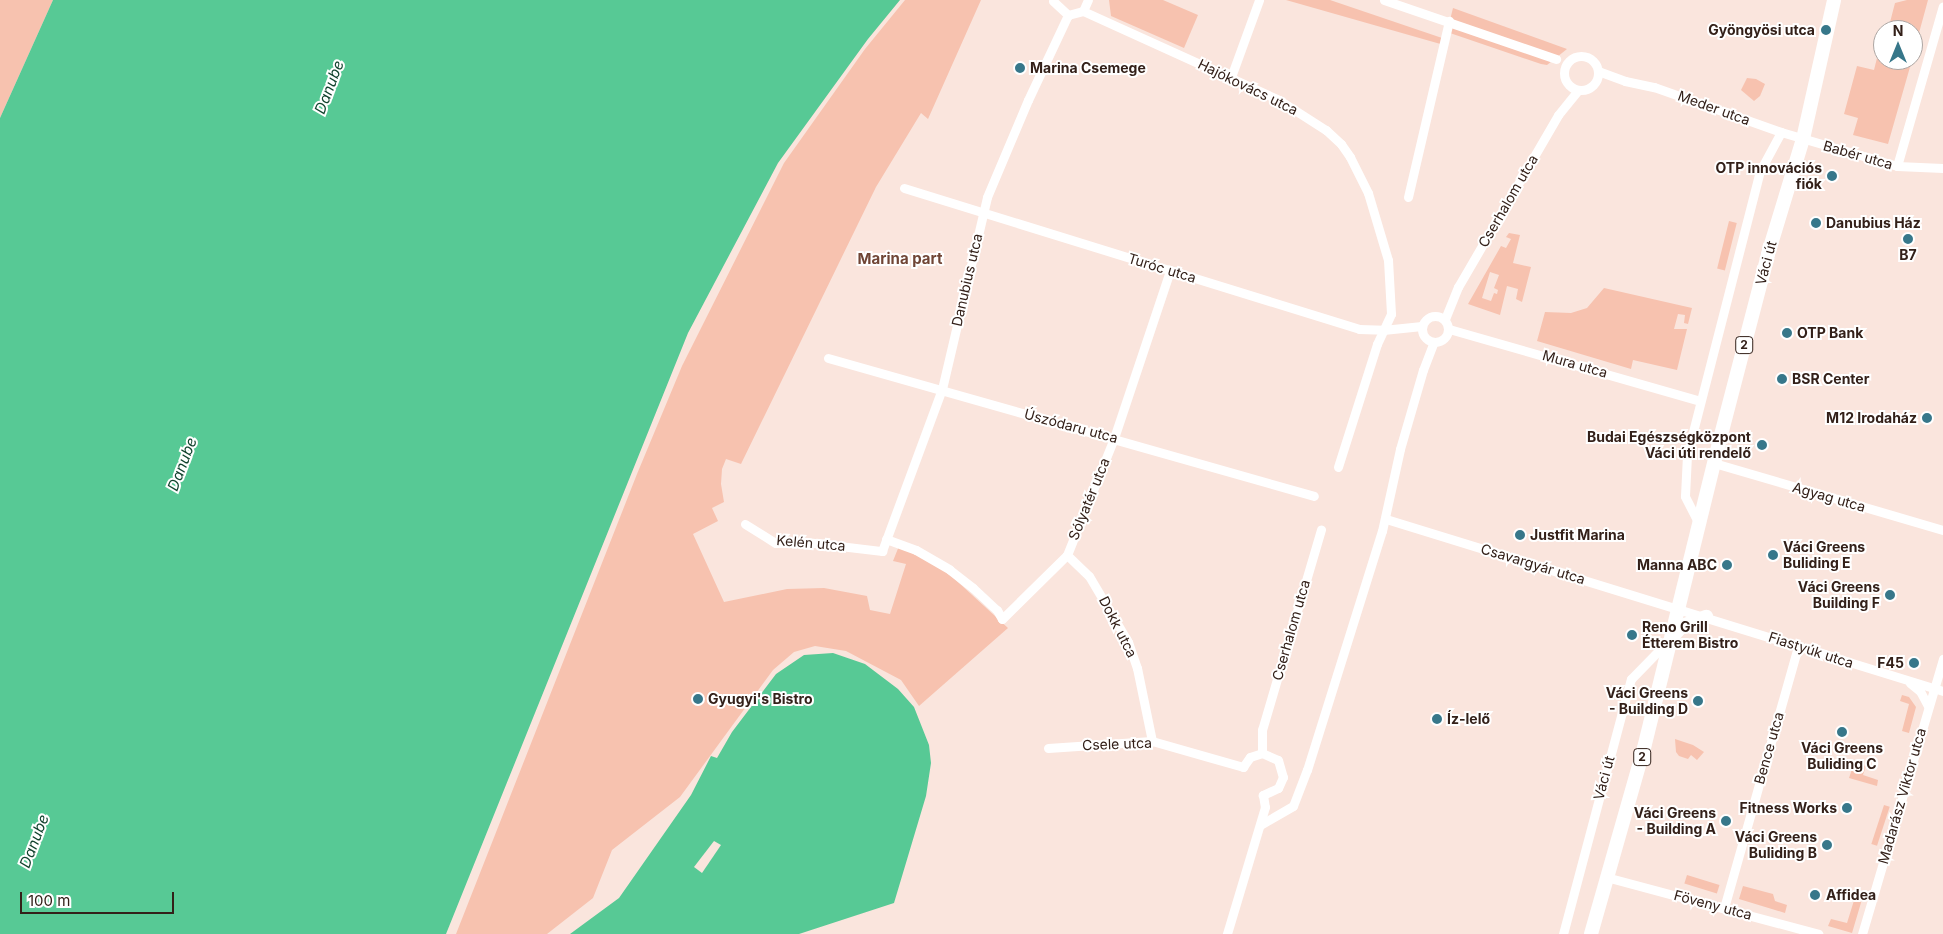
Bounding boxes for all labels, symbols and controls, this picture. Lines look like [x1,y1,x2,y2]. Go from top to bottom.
north arrow [1873,20,1923,70]
place label: Gyöngyösi utca [1708,22,1815,38]
text: N [1893,22,1903,39]
marker: Gyöngyösi utca [1819,23,1833,37]
street label: Hajókovács utca [1195,56,1301,118]
water label: Danube [311,58,347,116]
place label: Marina Csemege [1030,60,1146,76]
marker: Marina Csemege [1014,62,1026,74]
street label: Meder utca [1676,87,1752,129]
street label: Babér utca [1821,137,1895,173]
street label: Cserhalom utca [1475,152,1541,250]
place label: OTP innovációs fiók [1716,160,1822,192]
marker: OTP innovációs fiók [1826,170,1838,182]
place label: Danubius Ház [1826,215,1921,231]
marker: Danubius Ház [1810,217,1822,229]
street label: Danubius utca [948,232,986,328]
marker: B7 [1902,233,1914,245]
street label: Váci út [1752,239,1780,287]
place label: B7 [1899,247,1917,263]
district label: Marina part [858,250,942,268]
street label: Turóc utca [1126,250,1198,286]
place label: OTP Bank [1797,325,1863,341]
marker: OTP Bank [1781,327,1793,339]
road number: 2 [1734,336,1754,354]
street label: Mura utca [1541,347,1609,381]
place label: BSR Center [1792,371,1869,387]
marker: BSR Center [1776,373,1788,385]
street label: Úszódaru utca [1022,405,1120,447]
place label: M12 Irodaház [1826,410,1917,426]
marker: M12 Irodaház [1921,412,1933,424]
place label: Budai Egészségközpont Váci úti rendelő [1587,429,1751,462]
water label: Danube [164,435,200,493]
marker: Budai Egészségközpont Váci úti rendelő [1755,438,1769,452]
street label: Sólyatér utca [1065,456,1113,542]
street label: Agyag utca [1791,479,1867,515]
place label: Justfit Marina [1530,527,1625,543]
marker: Justfit Marina [1514,529,1526,541]
street label: Kelén utca [776,532,846,554]
place label: Váci Greens Buliding E [1783,539,1865,572]
street label: Csavargyár utca [1479,540,1587,588]
marker: Váci Greens Buliding E [1767,549,1779,561]
place label: Manna ABC [1637,557,1717,573]
marker: Manna ABC [1721,559,1733,571]
street label: Cserhalom utca [1269,578,1313,682]
place label: Váci Greens Building F [1798,579,1880,612]
marker: Váci Greens Building F [1884,589,1896,601]
street label: Dokk utca [1095,594,1141,660]
place label: Reno Grill Étterem Bistro [1642,619,1738,652]
street label: Fiastyúk utca [1766,628,1856,672]
marker: Reno Grill Étterem Bistro [1626,629,1638,641]
place label: F45 [1877,655,1904,671]
marker: F45 [1908,657,1920,669]
place label: Váci Greens - Building D [1606,685,1688,718]
place label: Gyugyi's Bistro [708,691,812,707]
marker: Gyugyi's Bistro [692,693,704,705]
marker: Váci Greens - Building D [1692,695,1704,707]
street label: Bence utca [1751,710,1787,786]
place label: Íz-lelő [1447,711,1490,727]
marker: Íz-lelő [1431,713,1443,725]
marker: Váci Greens Buliding C [1836,726,1848,738]
street label: Madarász Viktor utca [1875,726,1929,866]
street label: Csele utca [1082,734,1152,754]
place label: Váci Greens Buliding C [1801,740,1883,772]
road number: 2 [1632,748,1652,766]
street label: Váci út [1590,754,1618,802]
place label: Fitness Works [1740,800,1837,816]
marker: Fitness Works [1841,802,1853,814]
place label: Váci Greens - Building A [1634,805,1716,838]
water label: Danube [16,812,52,870]
marker: Váci Greens - Building A [1720,815,1732,827]
place label: Váci Greens Buliding B [1735,829,1817,862]
marker: Váci Greens Buliding B [1821,839,1833,851]
scale bar [22,882,176,914]
street label: Föveny utca [1672,887,1754,923]
place label: Affidea [1826,887,1876,903]
marker: Affidea [1808,888,1822,902]
text: 100 m [28,891,70,910]

